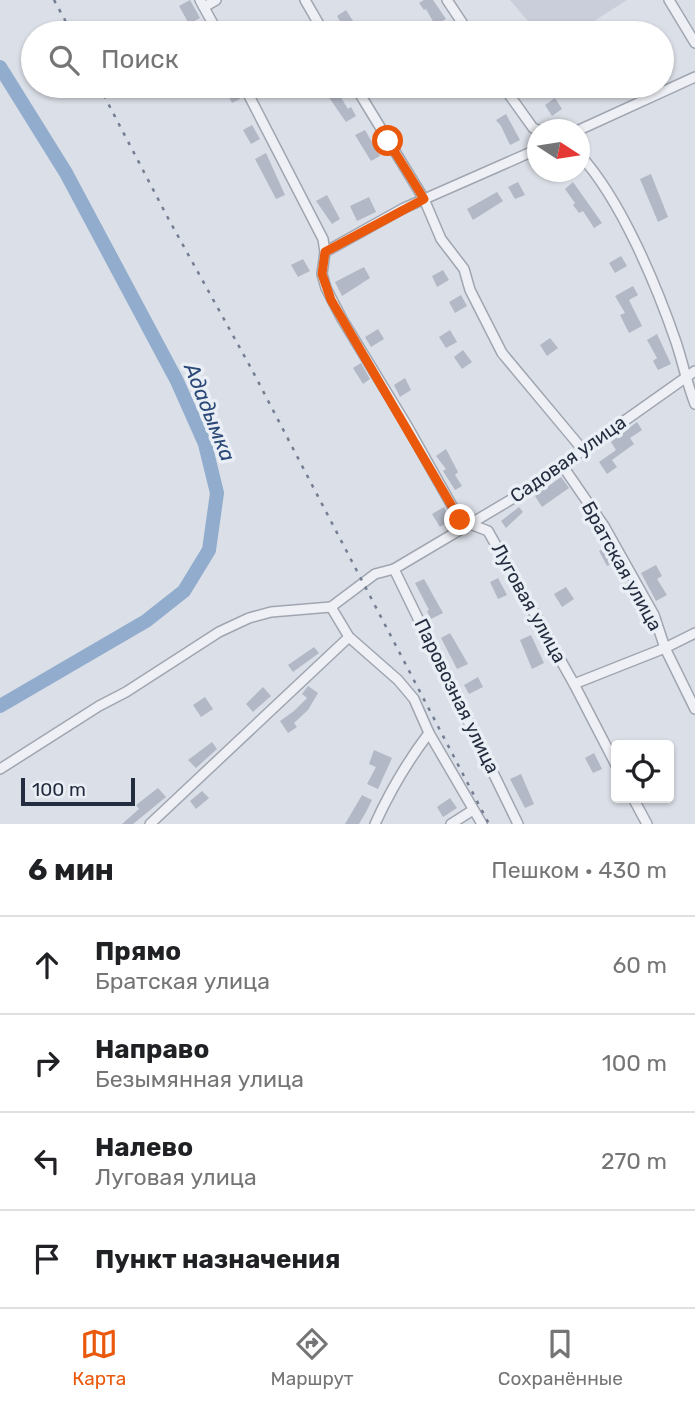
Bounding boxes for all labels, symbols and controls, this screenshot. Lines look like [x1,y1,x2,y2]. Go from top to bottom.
search box [21,21,674,98]
icon: search [45,41,83,79]
text: Поиск [101,44,179,75]
north arrow [527,119,590,182]
route start [372,125,403,156]
water label: Ададымка [179,358,241,465]
street label: Садовая улица [506,411,630,507]
street label: Братская улица [577,497,667,635]
route end [444,504,475,535]
street label: Луговая улица [487,539,571,667]
street label: Паровозная улица [410,615,504,777]
map controls [611,740,674,803]
button: locate [611,740,674,803]
scale bar [21,775,135,807]
text: 100 m [32,778,86,801]
text: 6 мин [28,852,114,888]
text: Пешком · 430 m [491,856,667,884]
text: Прямо [95,936,181,967]
icon: ahead [28,946,66,984]
text: 60 m [612,951,667,979]
text: Братская улица [95,967,270,995]
text: Направо [95,1034,209,1065]
icon: right [28,1044,66,1082]
text: 100 m [602,1049,667,1077]
text: Безымянная улица [95,1065,304,1093]
text: Налево [95,1132,193,1163]
icon: left [28,1142,66,1180]
text: 270 m [601,1147,667,1175]
text: Луговая улица [95,1163,257,1191]
icon: arrive [28,1240,66,1278]
text: Пункт назначения [95,1244,340,1275]
tab: Карта [72,1325,126,1390]
tab: Маршрут [271,1325,354,1390]
tab: Сохранённые [498,1325,623,1390]

